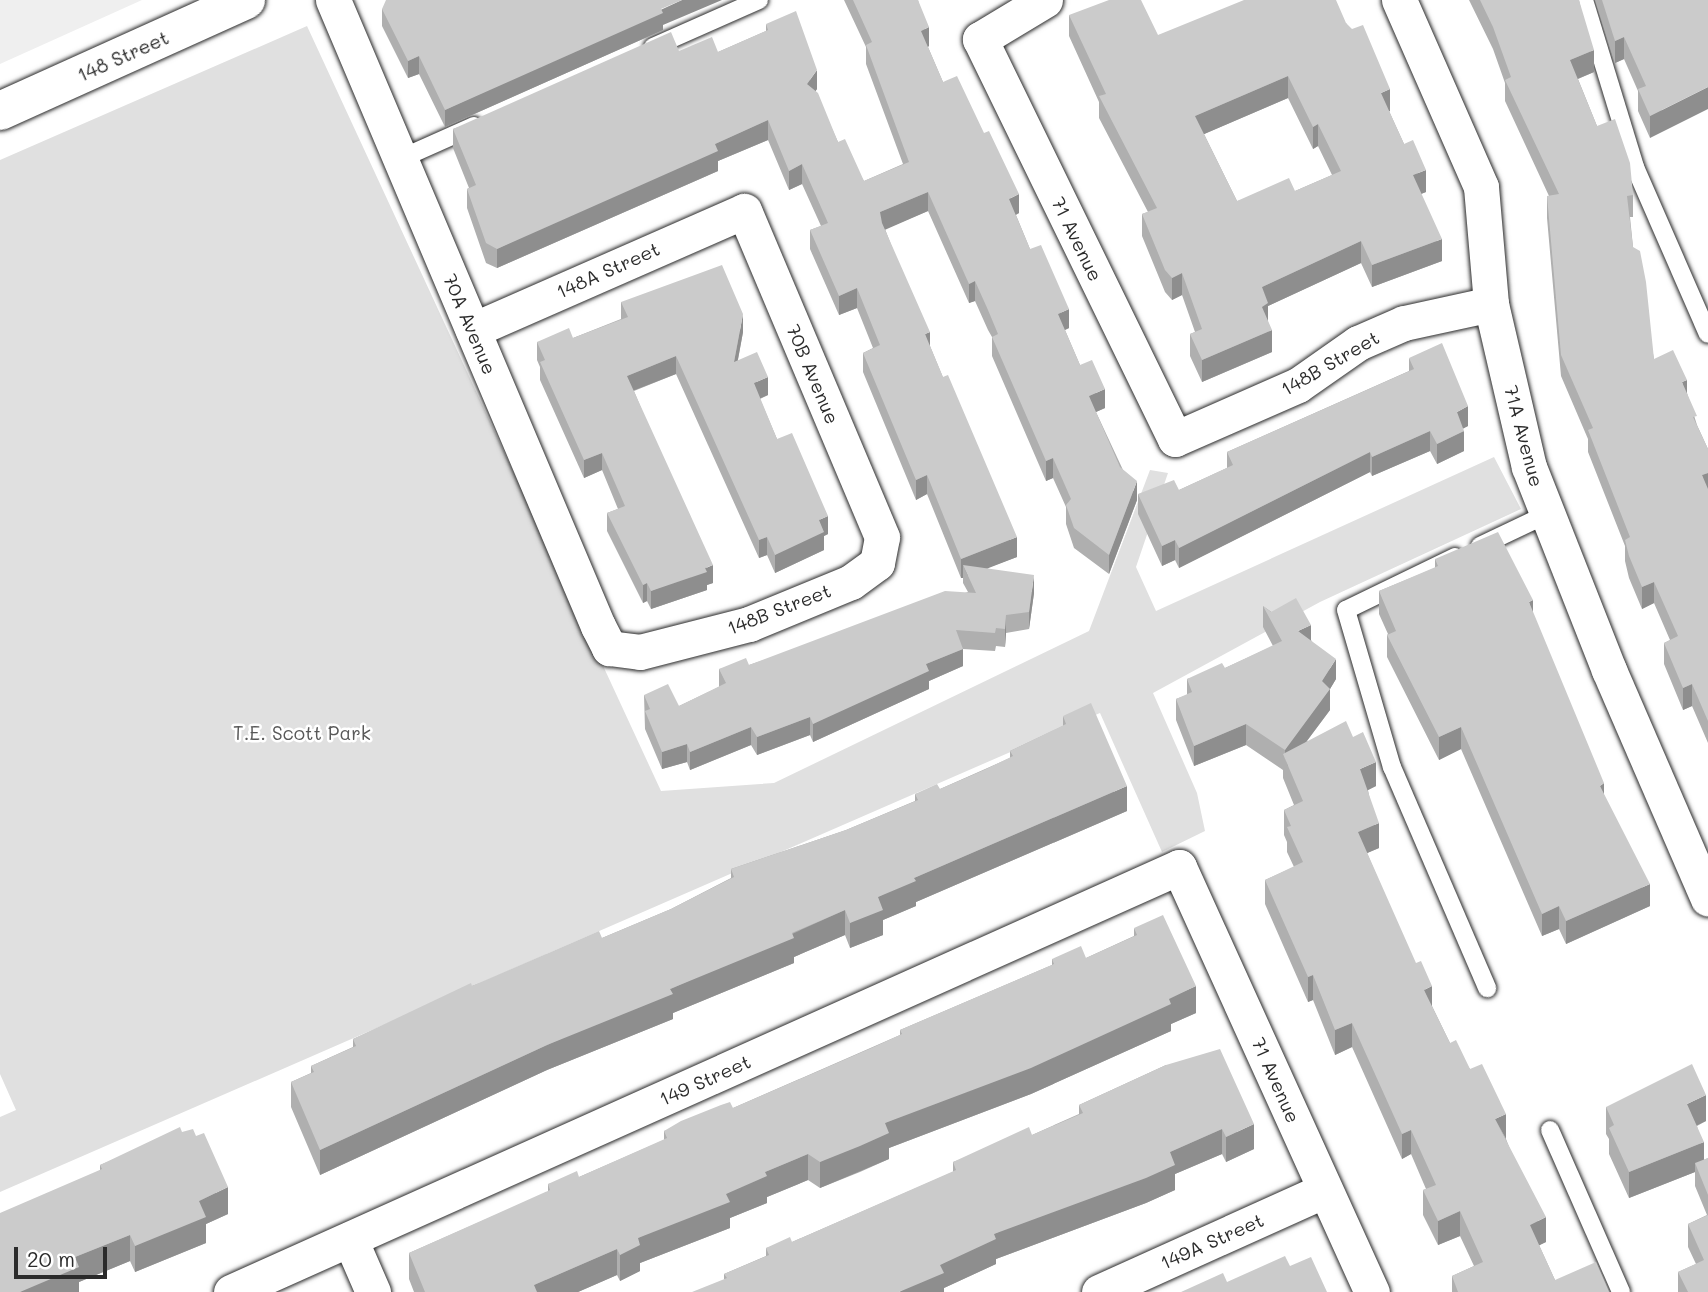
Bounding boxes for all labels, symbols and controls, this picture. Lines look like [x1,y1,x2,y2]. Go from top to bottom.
street label: 148 Street [74,26,172,86]
street label: 71 Avenue [1047,193,1107,285]
street label: 148A Street [553,237,663,303]
street label: 70A Avenue [439,270,501,378]
street label: 70B Avenue [782,321,844,427]
street label: 148B Street [1277,326,1383,400]
street label: 71A Avenue [1500,383,1548,489]
street label: 148B Street [724,579,834,639]
park label: T.E. Scott Park [233,722,371,744]
street label: 71 Avenue [1247,1034,1305,1126]
street label: 149 Street [656,1050,754,1110]
street label: 149A Street [1157,1208,1267,1274]
scale bar [18,1232,110,1276]
text: 20 m [27,1245,75,1272]

